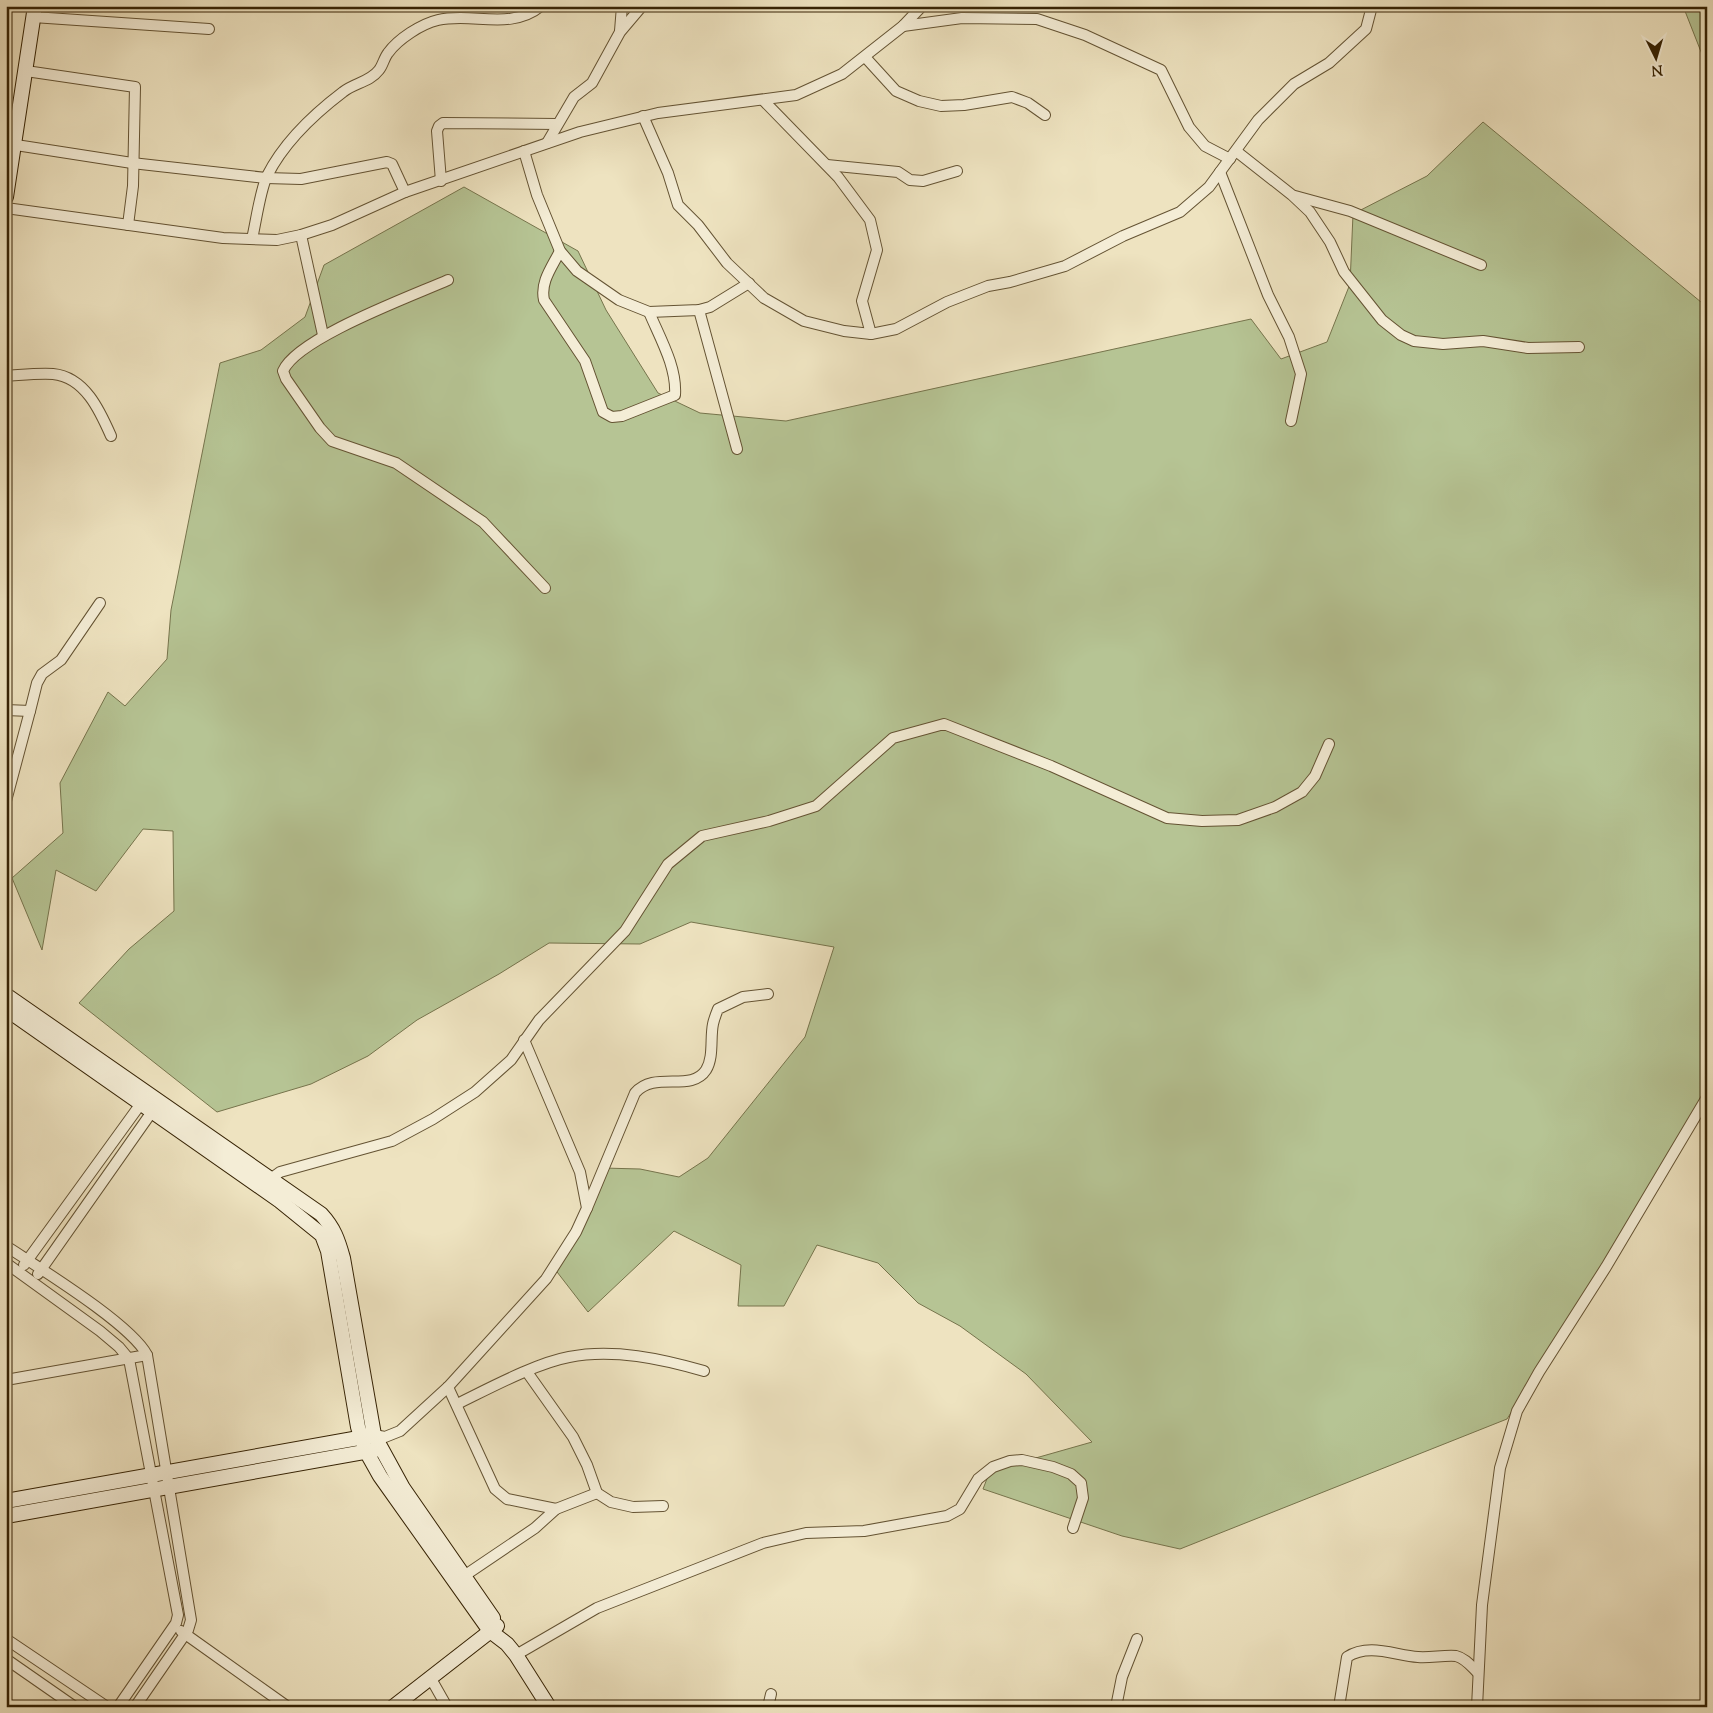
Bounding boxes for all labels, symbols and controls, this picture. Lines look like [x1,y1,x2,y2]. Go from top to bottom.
north arrow [1630,32,1680,82]
text: N [1651,59,1663,79]

